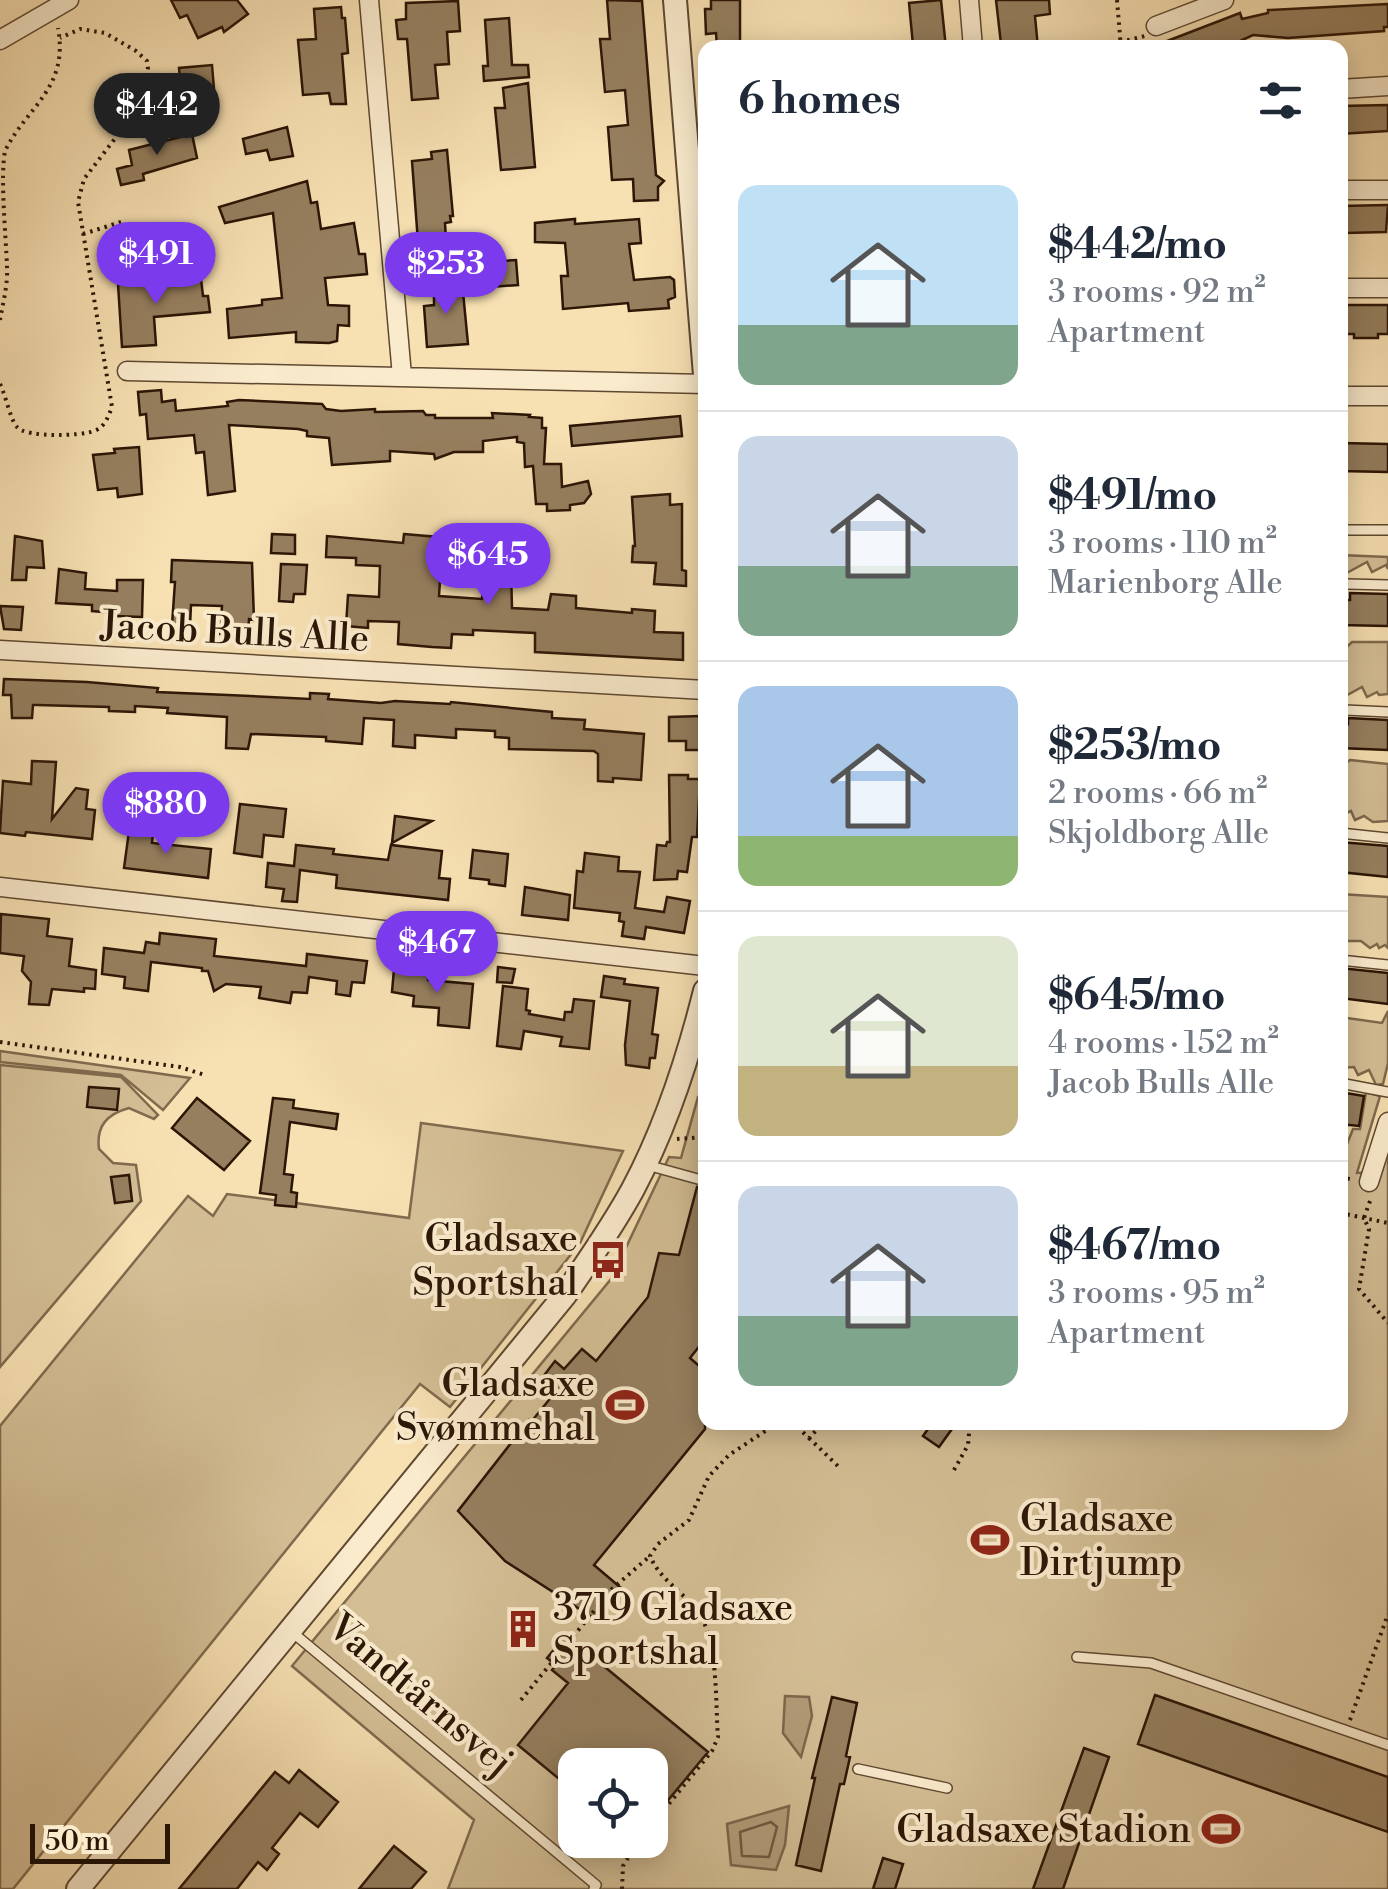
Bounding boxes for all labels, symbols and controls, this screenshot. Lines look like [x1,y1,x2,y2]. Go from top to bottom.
pin: $442 [98,73,216,158]
icon: filters [1253,73,1308,128]
text: 6 homes [738,74,901,127]
text: $442 [116,85,198,125]
text: $442/mo [1048,219,1227,272]
pin: $491 [97,222,215,307]
icon: home [818,225,938,345]
pin: $253 [387,232,505,317]
text: $491 [119,234,193,274]
text: $253 [407,244,485,284]
text: 3 rooms · 92 m² [1048,272,1266,312]
text: Apartment [1048,312,1205,352]
text: $491/mo [1048,470,1217,523]
icon: home [818,476,938,596]
pin: $645 [429,523,547,608]
text: 3 rooms · 110 m² [1048,523,1277,563]
text: $645 [447,535,529,575]
text: Marienborg Alle [1048,563,1283,603]
street label: Jacob Bulls Alle [98,602,370,663]
text: $253/mo [1048,720,1221,773]
icon: home [818,726,938,846]
pin: $880 [107,772,225,857]
text: 2 rooms · 66 m² [1048,773,1267,813]
text: $880 [124,784,208,824]
text: Skjoldborg Alle [1048,813,1269,853]
pin: $467 [378,911,496,996]
text: $467 [398,923,476,963]
text: $645/mo [1048,970,1225,1023]
icon: home [818,976,938,1096]
text: 4 rooms · 152 m² [1048,1023,1279,1063]
text: Jacob Bulls Alle [1048,1063,1274,1103]
place label: Gladsaxe Sportshal [412,1216,578,1307]
text: $467/mo [1048,1220,1221,1273]
icon: home [818,1226,938,1346]
bus stop icon: Gladsaxe Sportshal [587,1239,629,1281]
text: 3 rooms · 95 m² [1048,1273,1265,1313]
text: Apartment [1048,1313,1205,1353]
place label: Gladsaxe Svømmehal [396,1361,595,1452]
sports icon: Gladsaxe Svømmehal [604,1384,646,1426]
place label: Gladsaxe Dirtjump [1020,1496,1182,1587]
sports icon: Gladsaxe Dirtjump [969,1519,1011,1561]
place label: 3719 Gladsaxe Sportshal [553,1585,793,1676]
street label: Vandtårnsvej [317,1603,522,1786]
building icon: 3719 Gladsaxe Sportshal [502,1608,544,1650]
map controls [558,1748,668,1858]
button: locate [558,1748,668,1858]
place label: Gladsaxe Stadion [896,1807,1191,1854]
sports icon: Gladsaxe Stadion [1200,1808,1242,1850]
scale bar [30,1819,170,1864]
text: 50 m [45,1824,109,1859]

